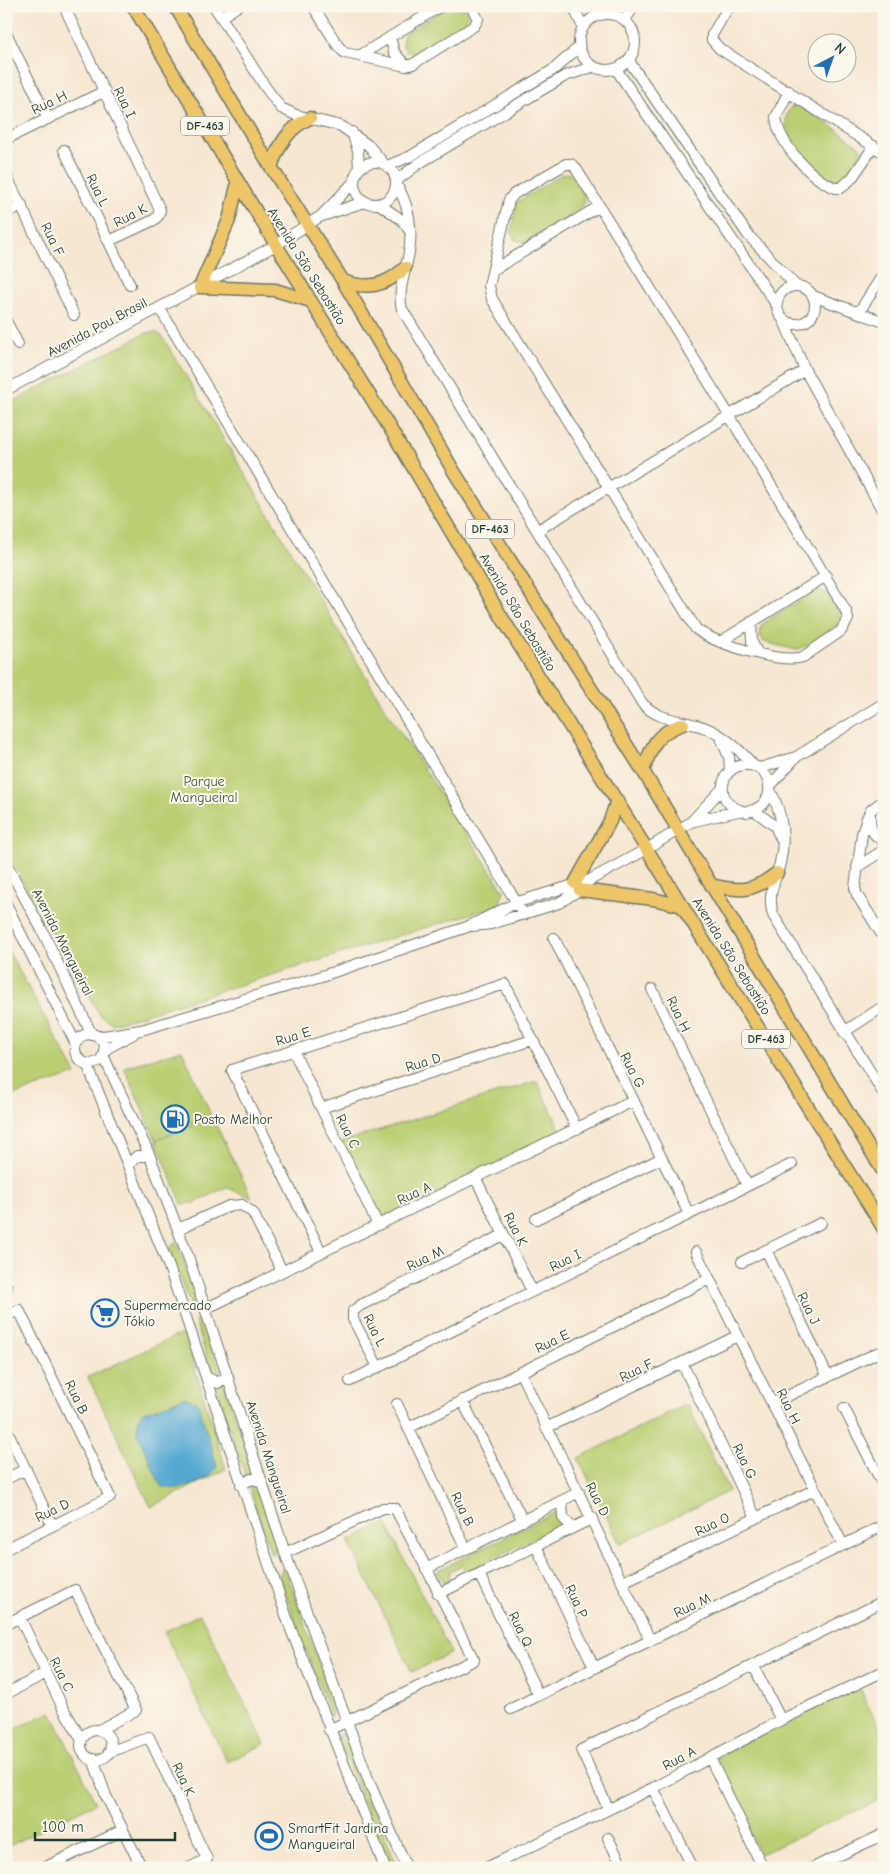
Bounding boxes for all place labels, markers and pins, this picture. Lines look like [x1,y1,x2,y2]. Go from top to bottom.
fuel station icon: Posto Melhor [160,1104,190,1134]
place label: Posto Melhor [194,1111,273,1128]
place label: Supermercado Tókio [124,1297,211,1330]
supermarket icon: Supermercado Tókio [90,1298,120,1328]
place label: SmartFit Jardina Mangueiral [288,1820,388,1853]
sports icon: SmartFit Jardina Mangueiral [254,1821,284,1851]

